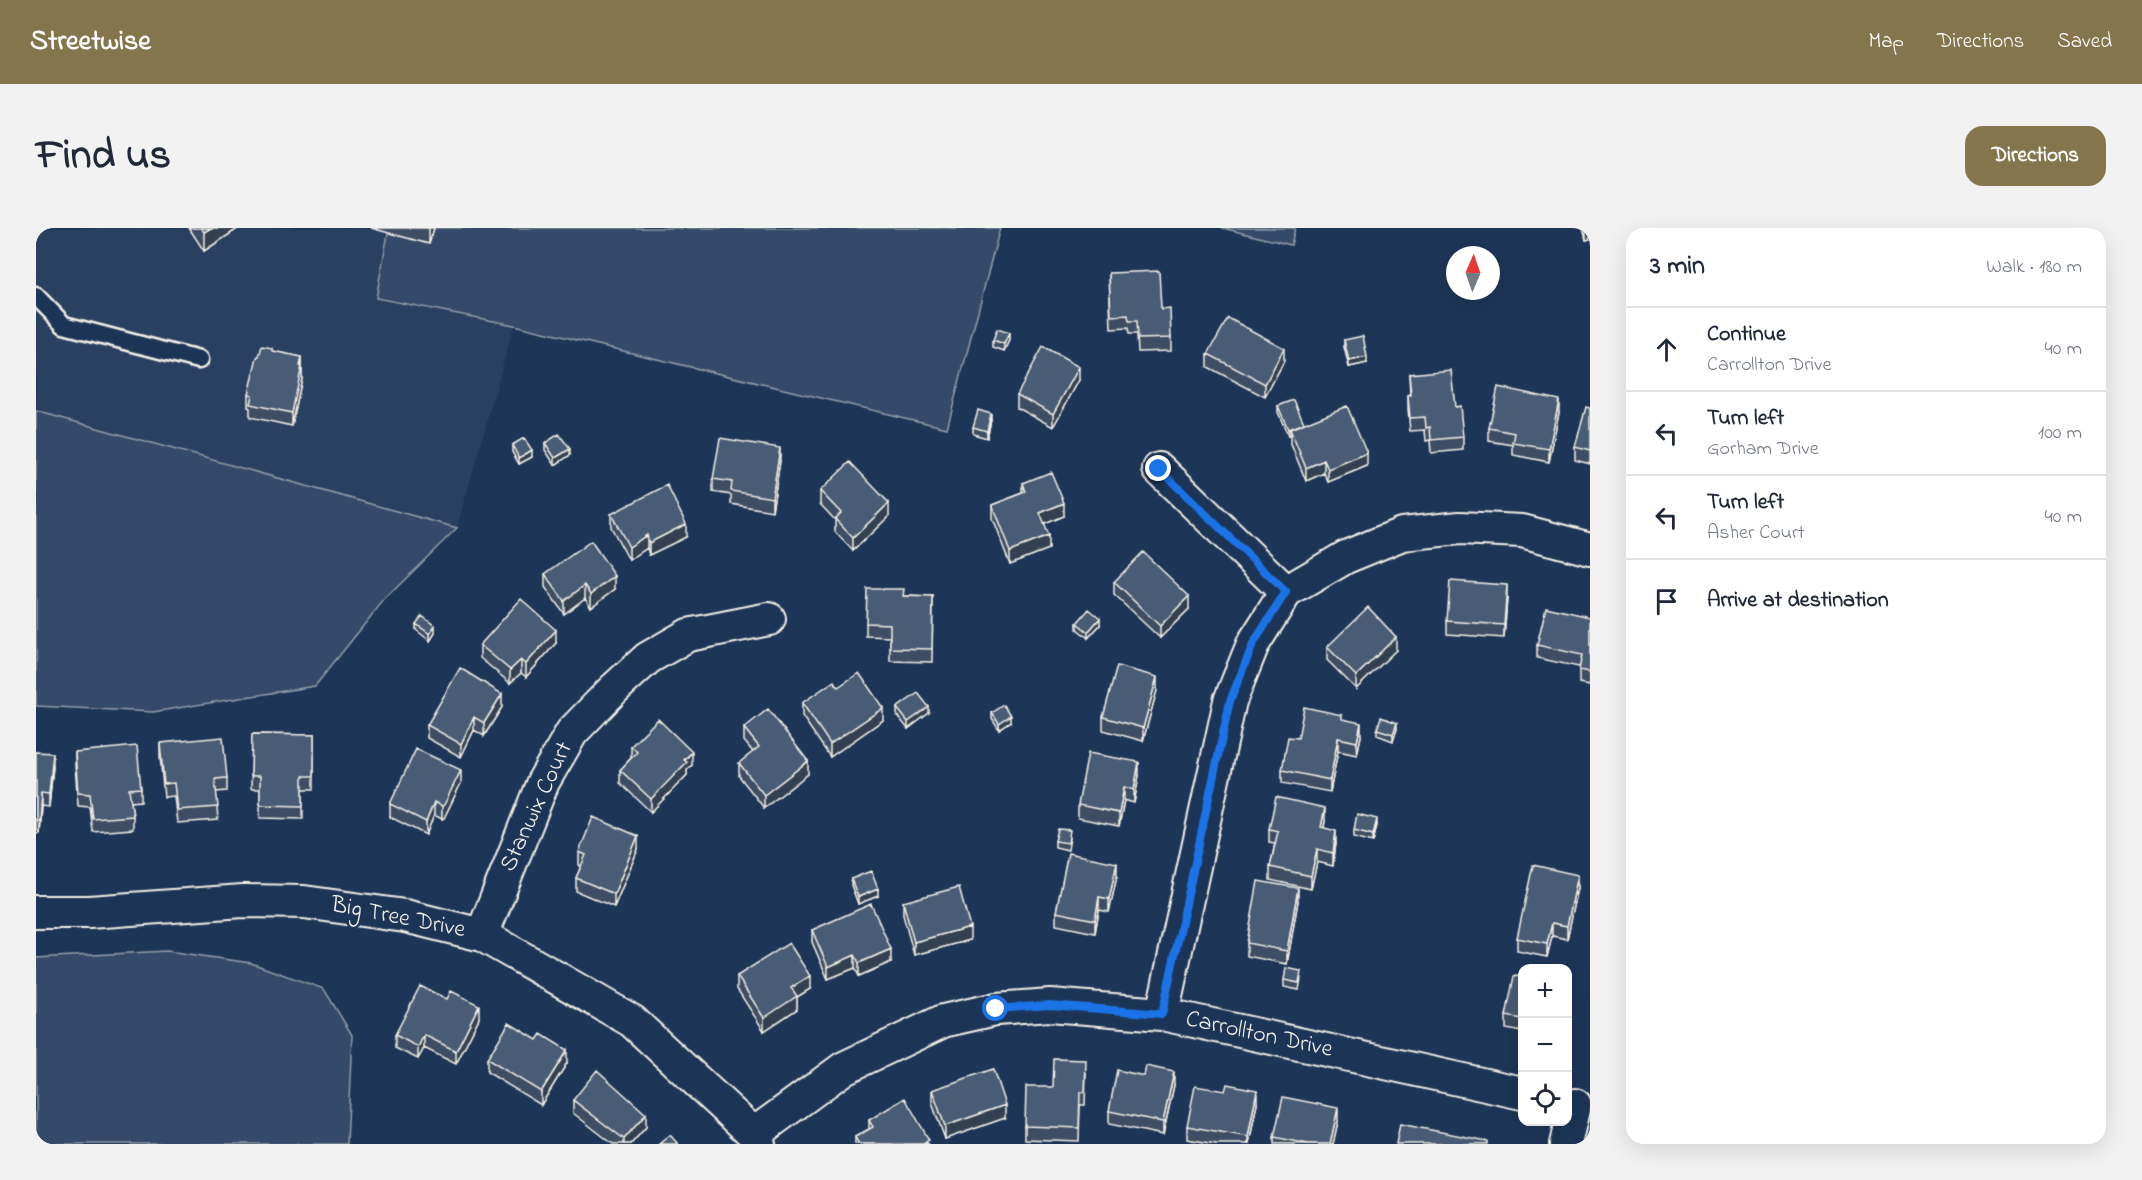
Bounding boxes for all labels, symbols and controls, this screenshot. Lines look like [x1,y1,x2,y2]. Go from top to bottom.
text: Streetwise [30,22,151,63]
text: Map [1868,27,1904,57]
text: Directions [1937,27,2024,57]
text: Saved [2057,27,2112,57]
text: Find us [36,126,171,187]
button: Directions [1965,126,2106,186]
north arrow [1446,246,1500,300]
text: 3 min [1650,248,1705,286]
text: Walk · 180 m [1986,253,2082,282]
text: Continue [1707,319,1786,351]
icon: ahead [1650,333,1683,366]
text: 40 m [2045,335,2082,364]
text: Carrollton Drive [1707,351,1831,380]
text: Turn left [1707,403,1784,435]
icon: left [1650,417,1683,450]
text: 100 m [2038,419,2082,448]
text: Gorham Drive [1707,435,1819,464]
route end [1145,455,1171,481]
text: Turn left [1707,487,1784,519]
icon: left [1650,501,1683,534]
text: 40 m [2045,503,2082,532]
text: Asher Court [1707,519,1805,548]
icon: arrive [1650,585,1683,618]
text: Arrive at destination [1707,585,1889,617]
street label: Stanwix Court [492,736,582,878]
street label: Big Tree Drive [327,888,468,948]
map controls [1518,964,1572,1126]
button: + [1518,964,1572,1018]
route start [982,995,1008,1021]
street label: Carrollton Drive [1182,1002,1336,1068]
button: − [1518,1018,1572,1072]
button: locate [1518,1072,1572,1126]

